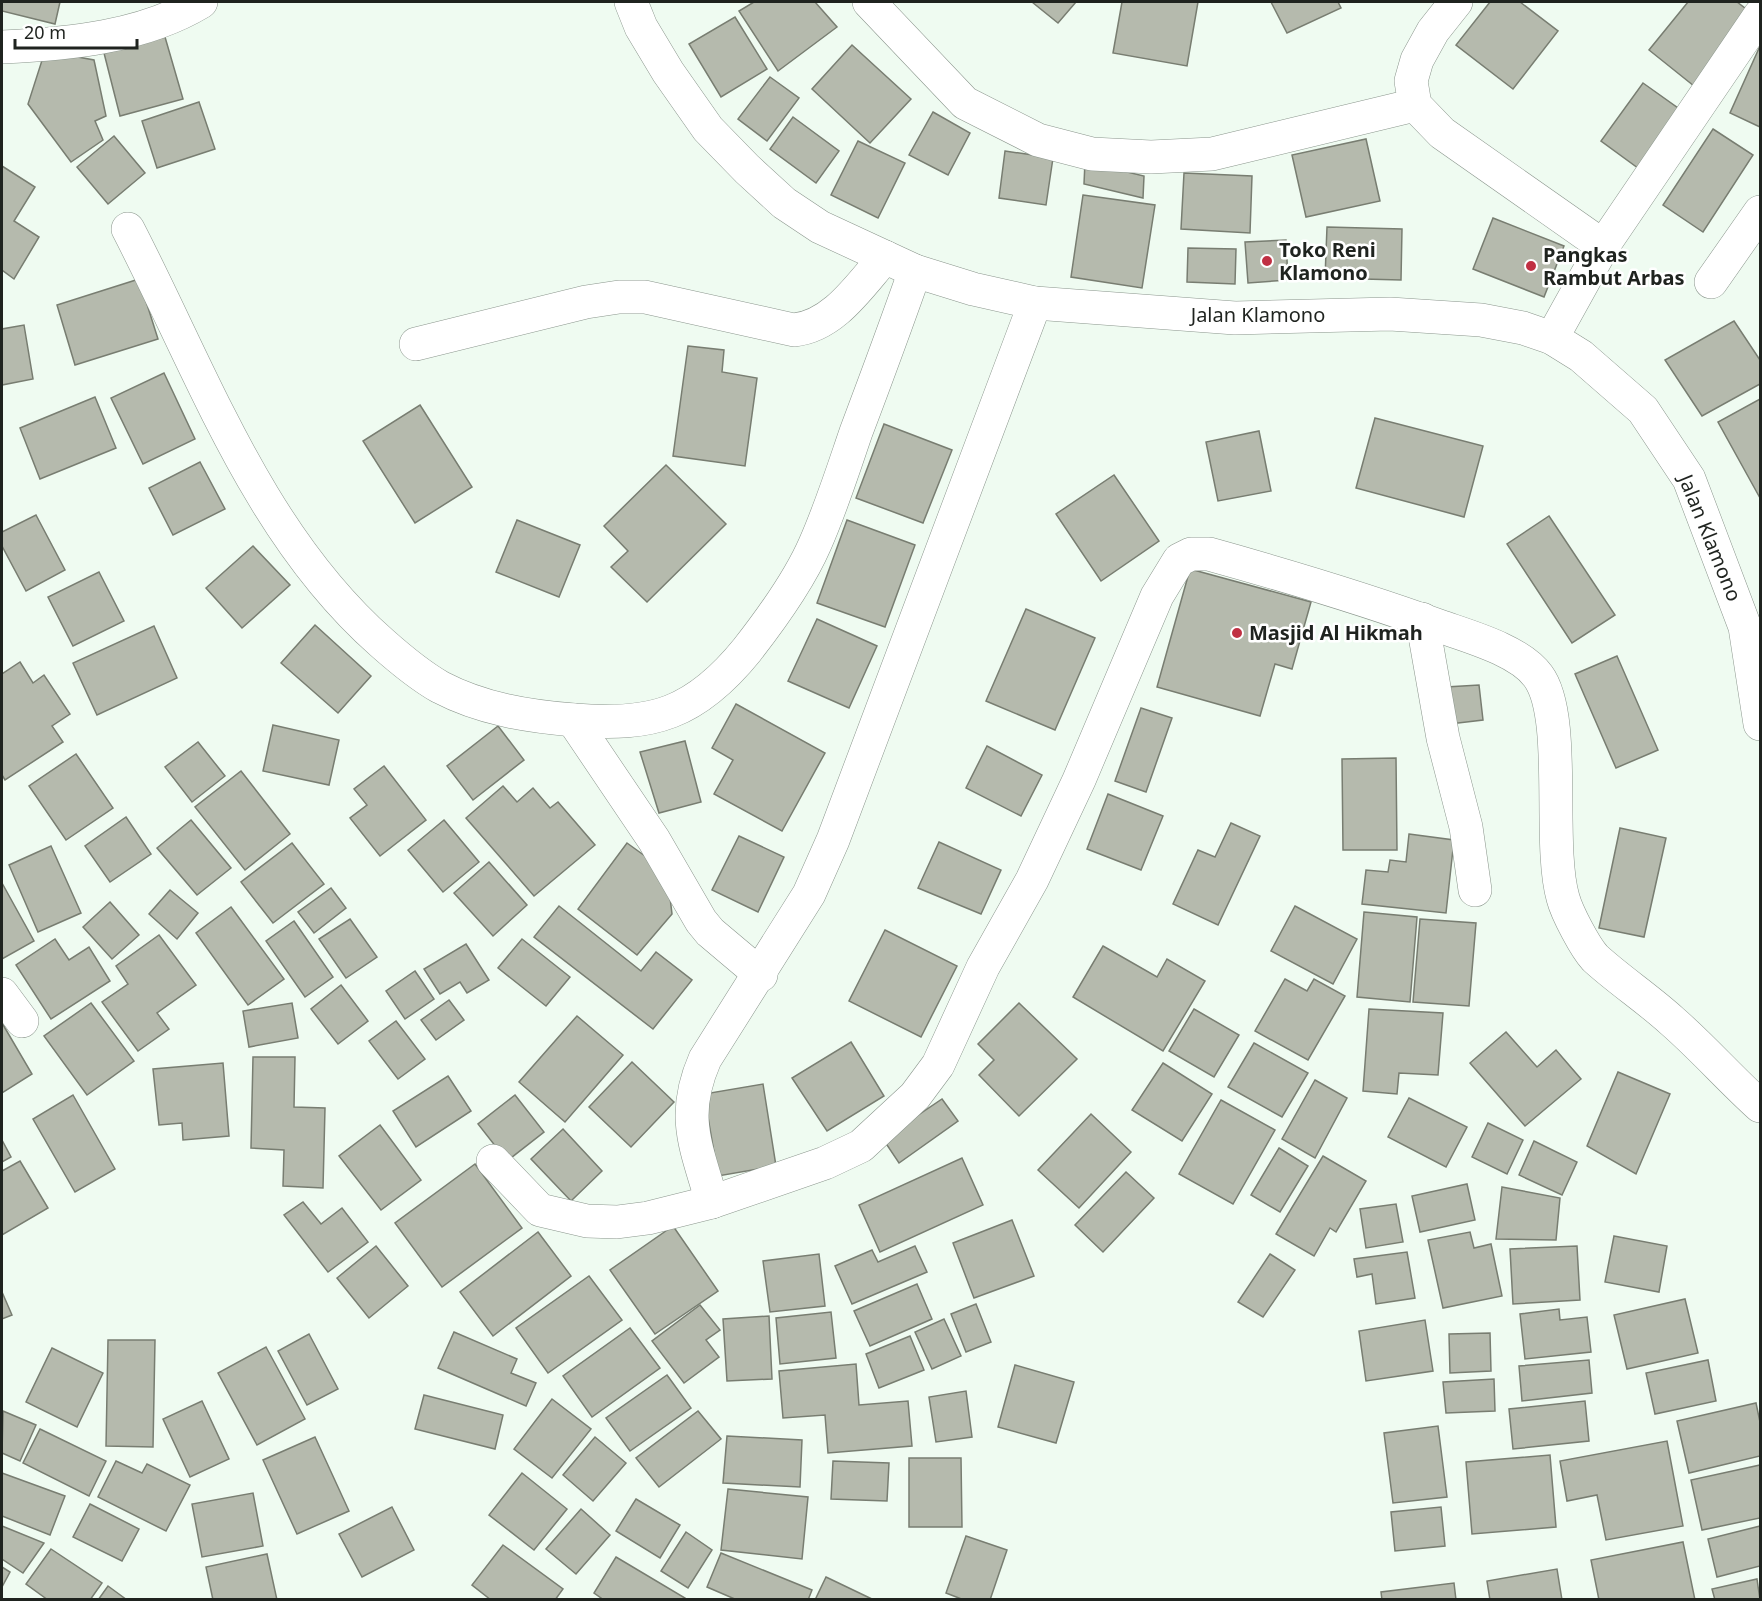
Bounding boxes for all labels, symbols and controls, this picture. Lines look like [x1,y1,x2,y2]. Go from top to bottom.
scale bar [15,12,136,50]
text: 20 m [24,20,66,44]
place label: Toko Reni Klamono [1279,236,1376,286]
place label: Pangkas Rambut Arbas [1543,241,1685,291]
marker: Toko Reni Klamono [1260,254,1274,268]
marker: Pangkas Rambut Arbas [1524,259,1538,273]
street label: Jalan Klamono [1189,301,1325,328]
street label: Jalan Klamono [1672,468,1748,605]
place label: Masjid Al Hikmah [1249,619,1423,646]
marker: Masjid Al Hikmah [1230,626,1244,640]

